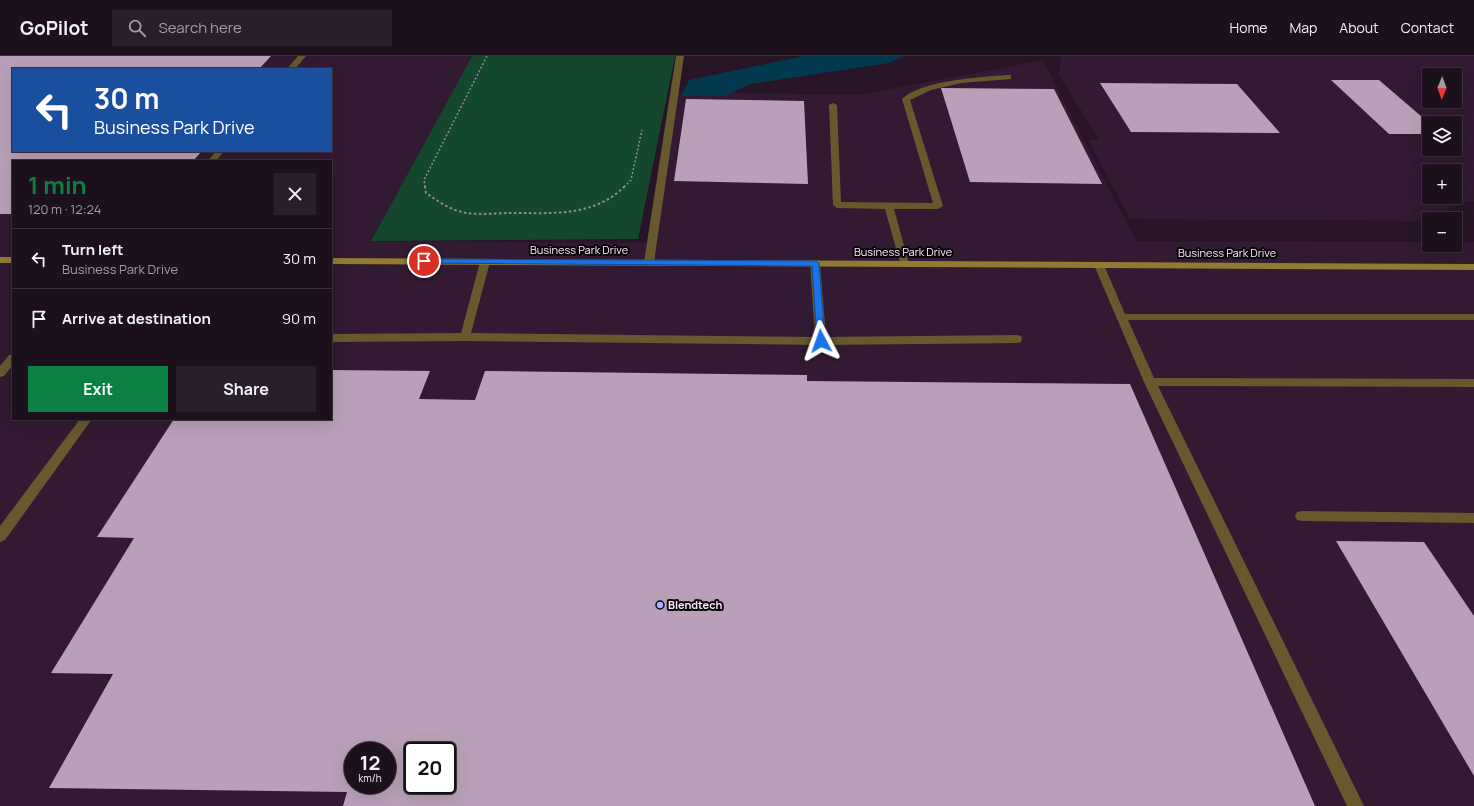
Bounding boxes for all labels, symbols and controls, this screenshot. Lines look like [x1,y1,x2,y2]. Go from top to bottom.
search box [112,10,392,46]
text: GoPilot [20,15,88,41]
icon: search [126,17,148,39]
text: Search here [158,17,242,38]
text: Home [1230,18,1267,37]
text: Map [1289,18,1317,37]
text: About [1339,18,1379,37]
text: Contact [1401,18,1454,37]
north arrow [1422,68,1462,108]
map controls [1422,68,1462,252]
text: 30 m [94,79,159,117]
icon: left [28,84,80,136]
text: Business Park Drive [94,115,255,139]
button: layers [1422,116,1462,156]
button: + [1422,164,1462,204]
text: 1 min [28,168,87,201]
button: close [274,173,316,215]
text: 120 m · 12:24 [28,200,101,218]
button: − [1422,212,1462,252]
text: Turn left [62,239,124,260]
street label: Business Park Drive [530,242,629,257]
pin [407,244,441,278]
street label: Business Park Drive [854,244,953,259]
street label: Business Park Drive [1178,245,1277,260]
icon: left [28,248,50,270]
text: 30 m [283,248,316,269]
icon: arrive [413,250,435,272]
text: Business Park Drive [62,260,178,278]
icon: arrive [28,308,50,330]
text: Arrive at destination [62,308,211,329]
text: 90 m [282,308,316,329]
position arrow [800,320,842,362]
button: Exit [28,366,168,412]
button: Share [176,366,316,412]
place label: Blendtech [668,597,722,612]
marker: Blendtech [655,600,665,610]
speed limit sign: 20 [404,742,456,794]
text: 12 [360,749,380,776]
text: km/h [358,771,382,785]

